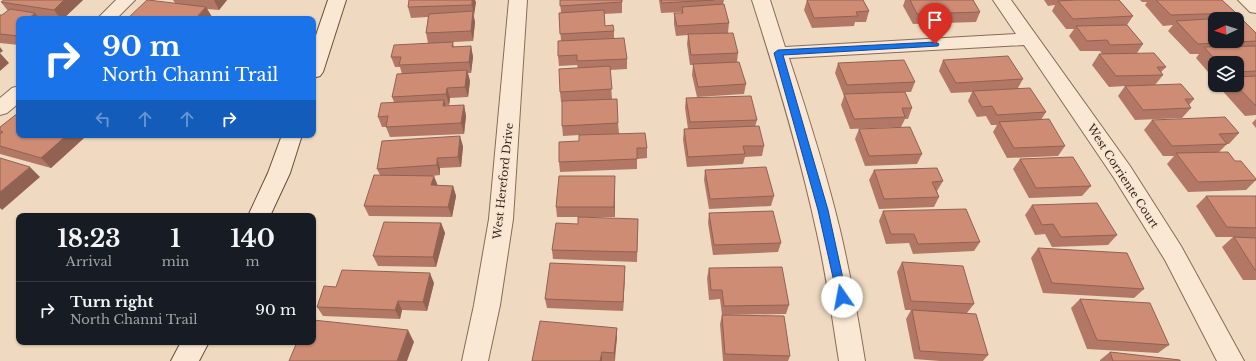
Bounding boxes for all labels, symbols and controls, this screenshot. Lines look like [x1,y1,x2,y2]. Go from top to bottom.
pin [918,3,952,44]
icon: arrive [924,9,946,31]
north arrow [1208,12,1244,48]
map controls [1208,12,1244,92]
text: 90 m [102,29,180,64]
icon: right [36,32,88,84]
button: layers [1208,56,1244,92]
text: North Channi Trail [102,64,278,86]
icon: left [92,108,114,130]
icon: ahead [134,108,156,130]
icon: ahead [176,108,198,130]
icon: right [218,108,240,130]
street label: West Corriente Court [1084,120,1162,231]
street label: West Hereford Drive [490,122,516,241]
text: 18:23 [57,224,121,253]
text: 1 [170,224,181,253]
text: 140 [230,224,275,253]
text: Arrival [66,253,112,270]
text: min [162,253,189,270]
text: m [246,253,260,270]
position arrow [821,276,863,318]
text: Turn right [70,292,153,311]
icon: right [36,299,58,321]
text: 90 m [255,300,296,319]
text: North Channi Trail [70,311,197,328]

